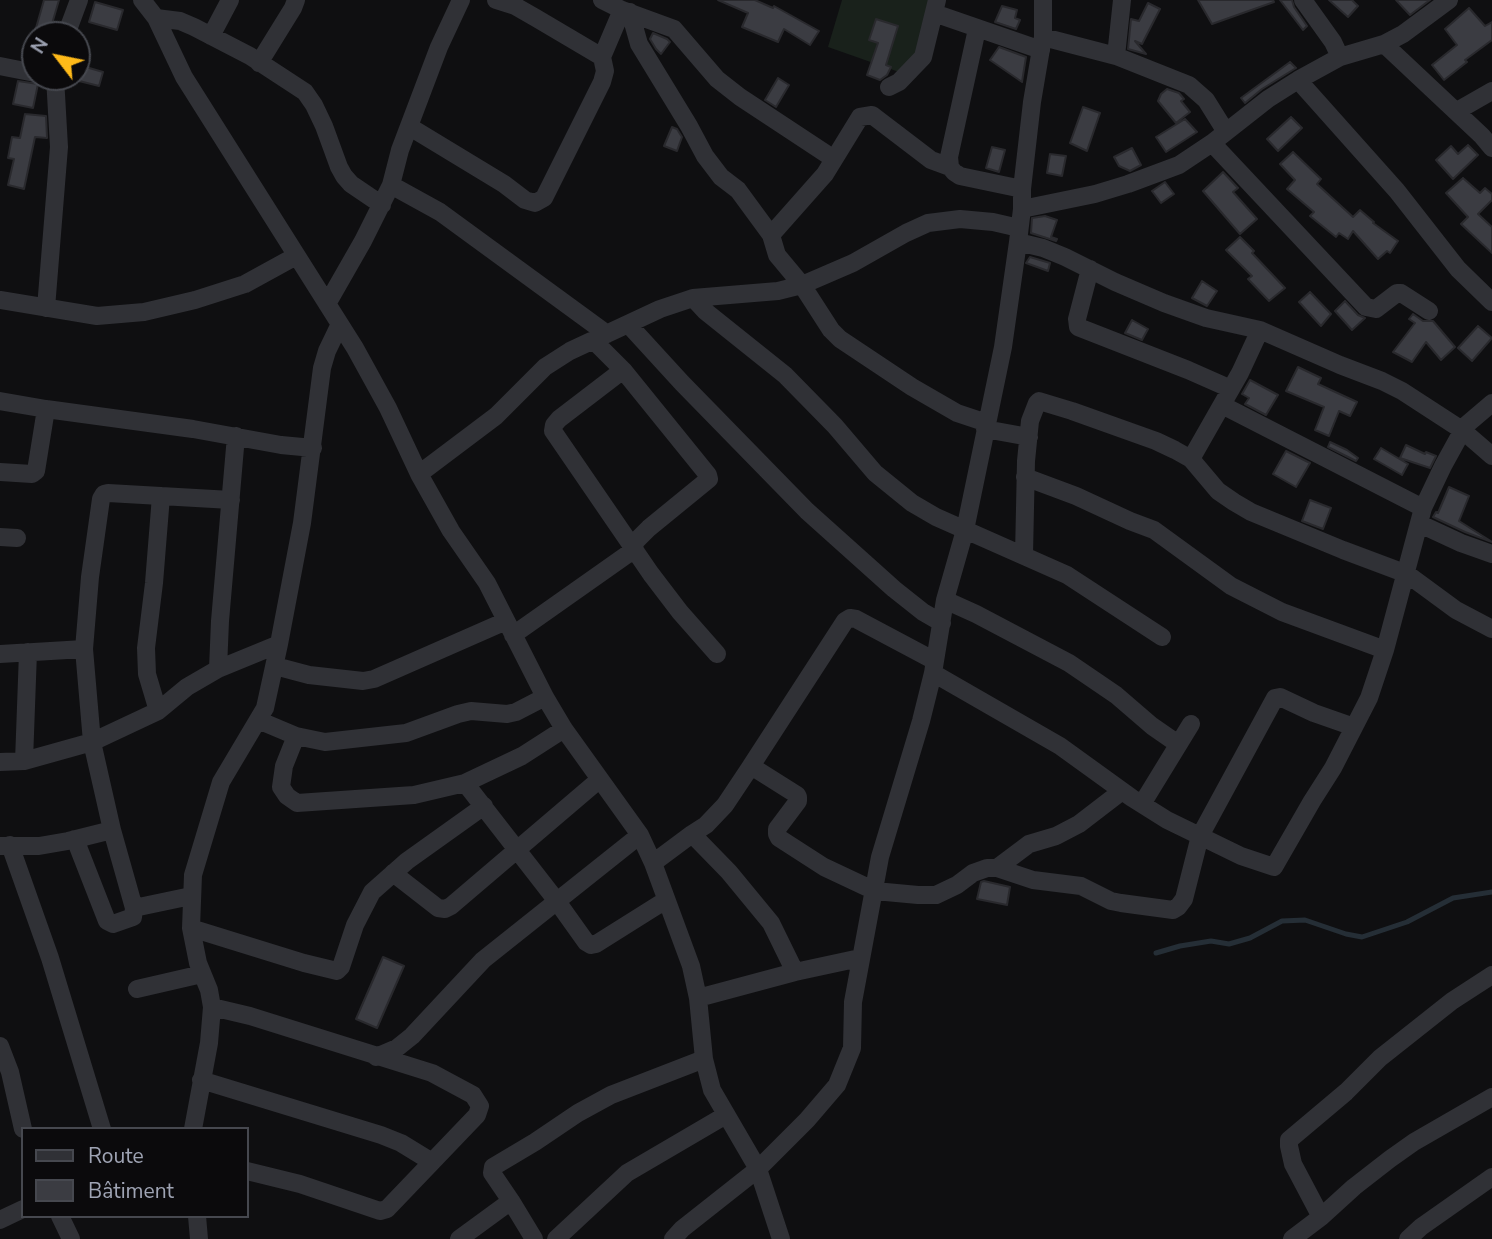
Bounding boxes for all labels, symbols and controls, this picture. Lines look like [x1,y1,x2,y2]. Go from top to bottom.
north arrow [21,21,91,91]
text: N [25,33,55,59]
legend [21,1127,248,1218]
text: Route [88,1142,144,1170]
text: Bâtiment [88,1177,174,1205]

